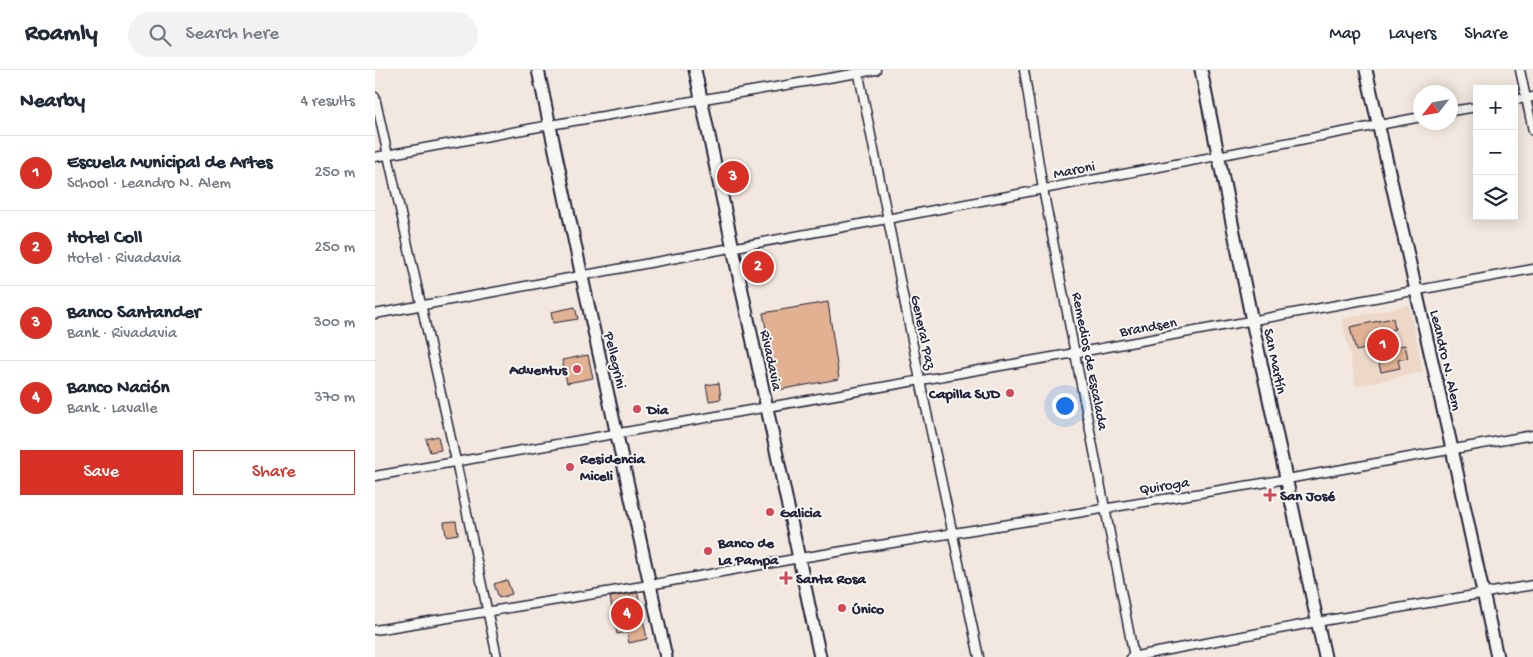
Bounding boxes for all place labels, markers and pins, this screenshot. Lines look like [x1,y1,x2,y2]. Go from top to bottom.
pin: 3 [717,158,749,196]
pin: 2 [742,248,774,286]
pin: 1 [1367,326,1399,364]
place label: Adventus [508,362,568,380]
marker: Adventus [571,363,583,375]
place label: Capilla SUD [928,386,1001,404]
marker: Capilla SUD [1004,387,1016,399]
place label: Dia [645,402,669,420]
marker: Dia [631,403,643,415]
place label: Residencia Miceli [579,451,645,486]
marker: Residencia Miceli [564,461,576,473]
place label: San José [1280,488,1336,506]
marker: San José [1264,489,1276,501]
place label: Galicia [780,505,822,523]
marker: Galicia [764,506,776,518]
place label: Banco de La Pampa [717,535,779,570]
marker: Banco de La Pampa [702,545,714,557]
place label: Santa Rosa [796,571,867,589]
marker: Santa Rosa [780,572,792,584]
pin: 4 [611,595,643,633]
place label: Único [852,601,884,619]
marker: Único [836,602,848,614]

